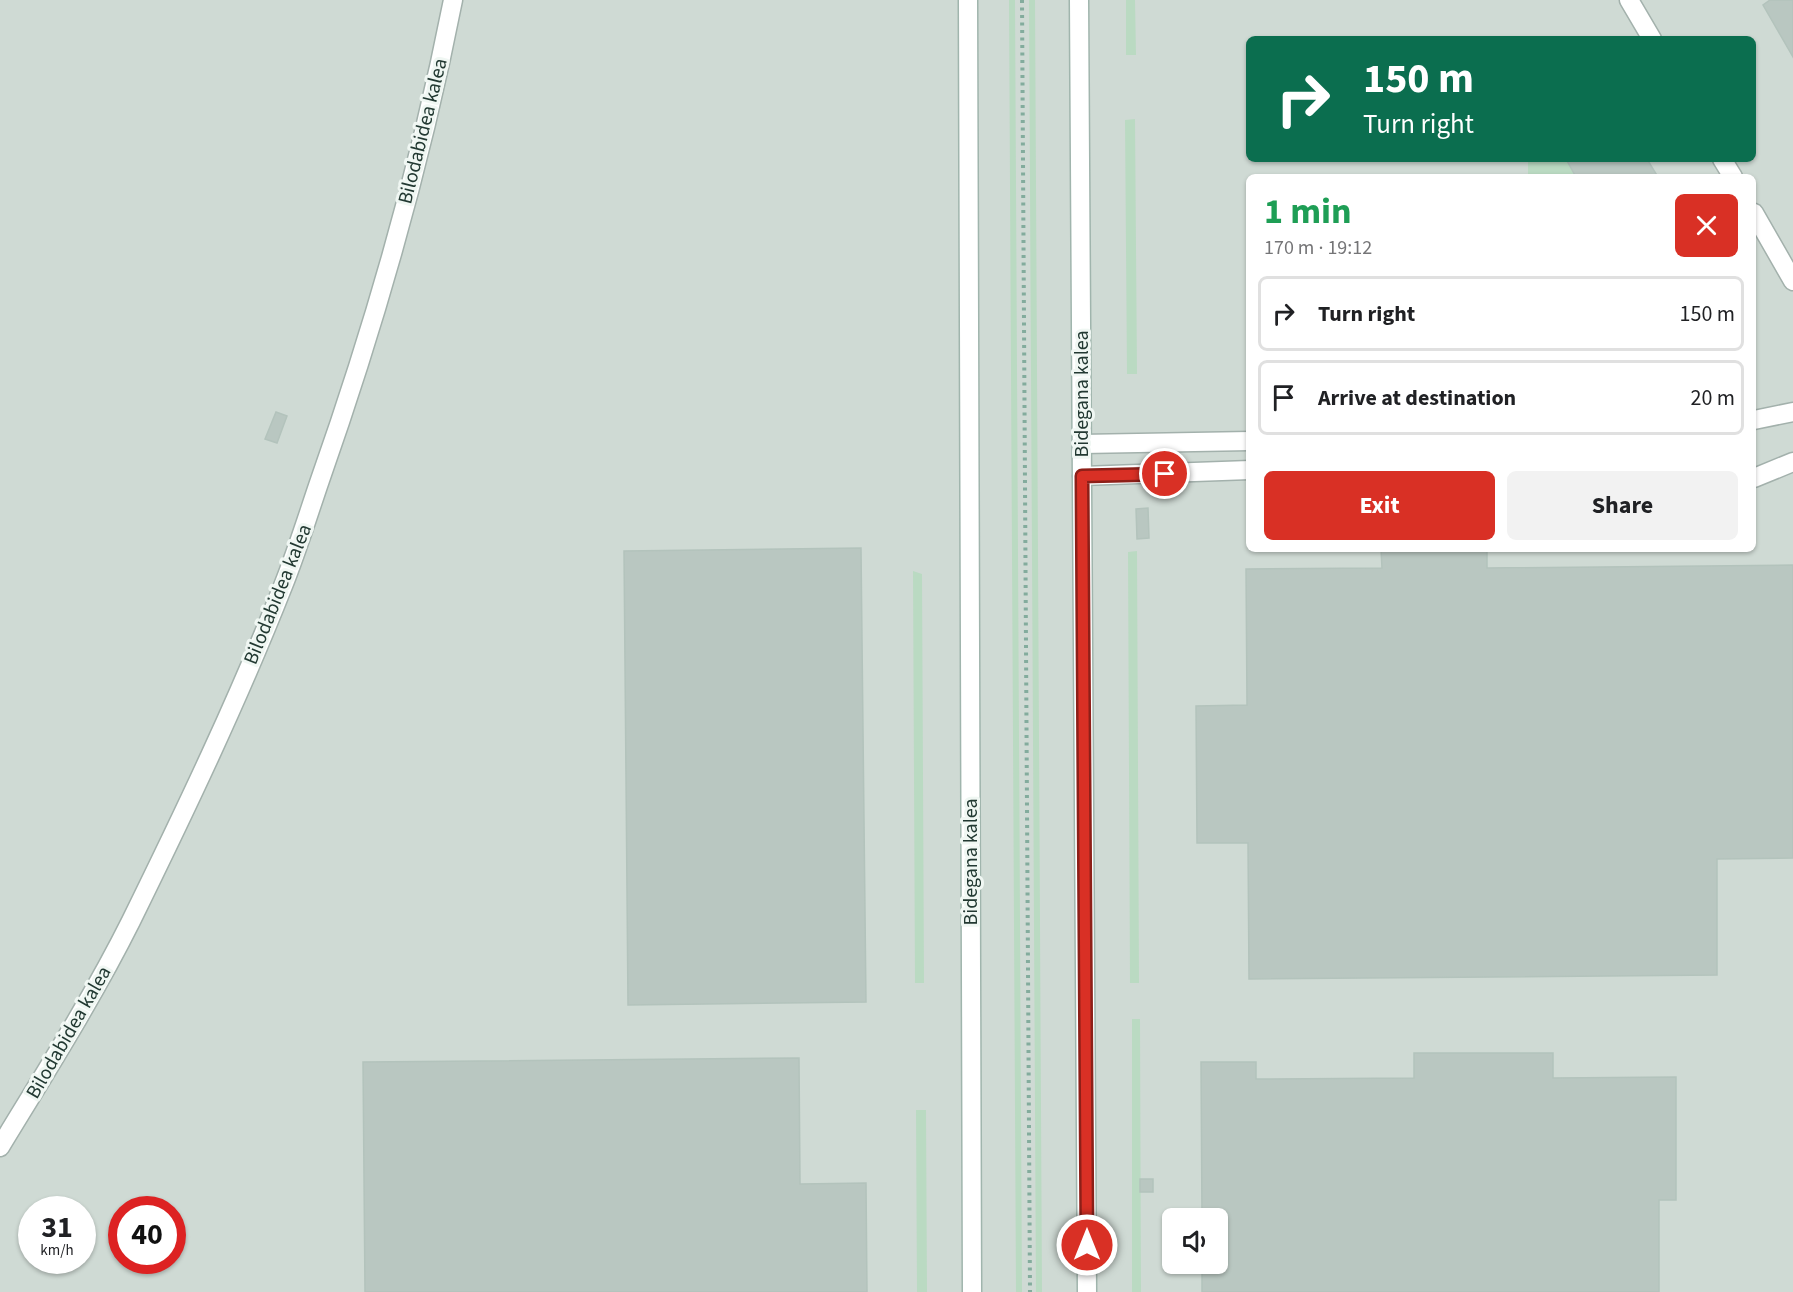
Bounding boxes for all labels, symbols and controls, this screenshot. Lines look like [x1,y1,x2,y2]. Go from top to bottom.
text: 150 m [1363,49,1474,109]
street label: Bilodabidea kalea [391,55,455,207]
icon: right [1264,60,1342,138]
text: Turn right [1363,105,1474,144]
text: 1 min [1264,186,1352,237]
button: close [1675,194,1738,257]
text: 170 m · 19:12 [1264,234,1372,262]
icon: right [1267,297,1300,330]
text: Turn right [1318,298,1415,330]
text: 150 m [1680,298,1735,330]
street label: Bidegana kalea [1068,331,1096,457]
icon: arrive [1267,381,1300,414]
text: Arrive at destination [1318,382,1516,414]
text: 20 m [1690,382,1735,414]
pin [1139,448,1190,499]
icon: arrive [1148,457,1181,490]
button: Exit [1264,471,1495,540]
button: Share [1507,471,1738,540]
street label: Bilodabidea kalea [237,520,319,669]
street label: Bidegana kalea [957,799,985,925]
street label: Bilodabidea kalea [19,961,118,1104]
speed limit sign: 40 [108,1196,186,1274]
text: 31 [41,1206,73,1249]
map controls [1162,1208,1228,1274]
button: sound [1162,1208,1228,1274]
position arrow [1055,1213,1119,1277]
text: km/h [40,1240,74,1261]

